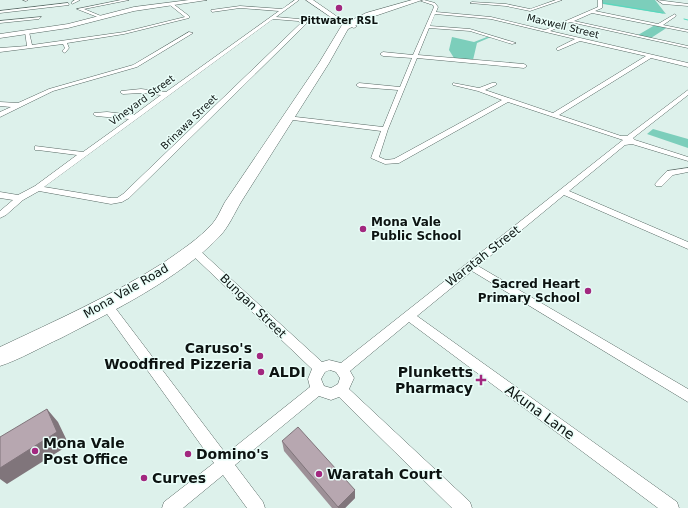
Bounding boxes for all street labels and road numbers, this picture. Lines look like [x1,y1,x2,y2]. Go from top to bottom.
street label: Maxwell Street [526,12,600,40]
street label: Vineyard Street [107,73,177,127]
street label: Brinawa Street [159,92,220,152]
street label: Waratah Street [443,222,523,289]
street label: Mona Vale Road [81,261,171,321]
street label: Bungan Street [217,271,289,341]
street label: Akuna Lane [502,381,578,443]

